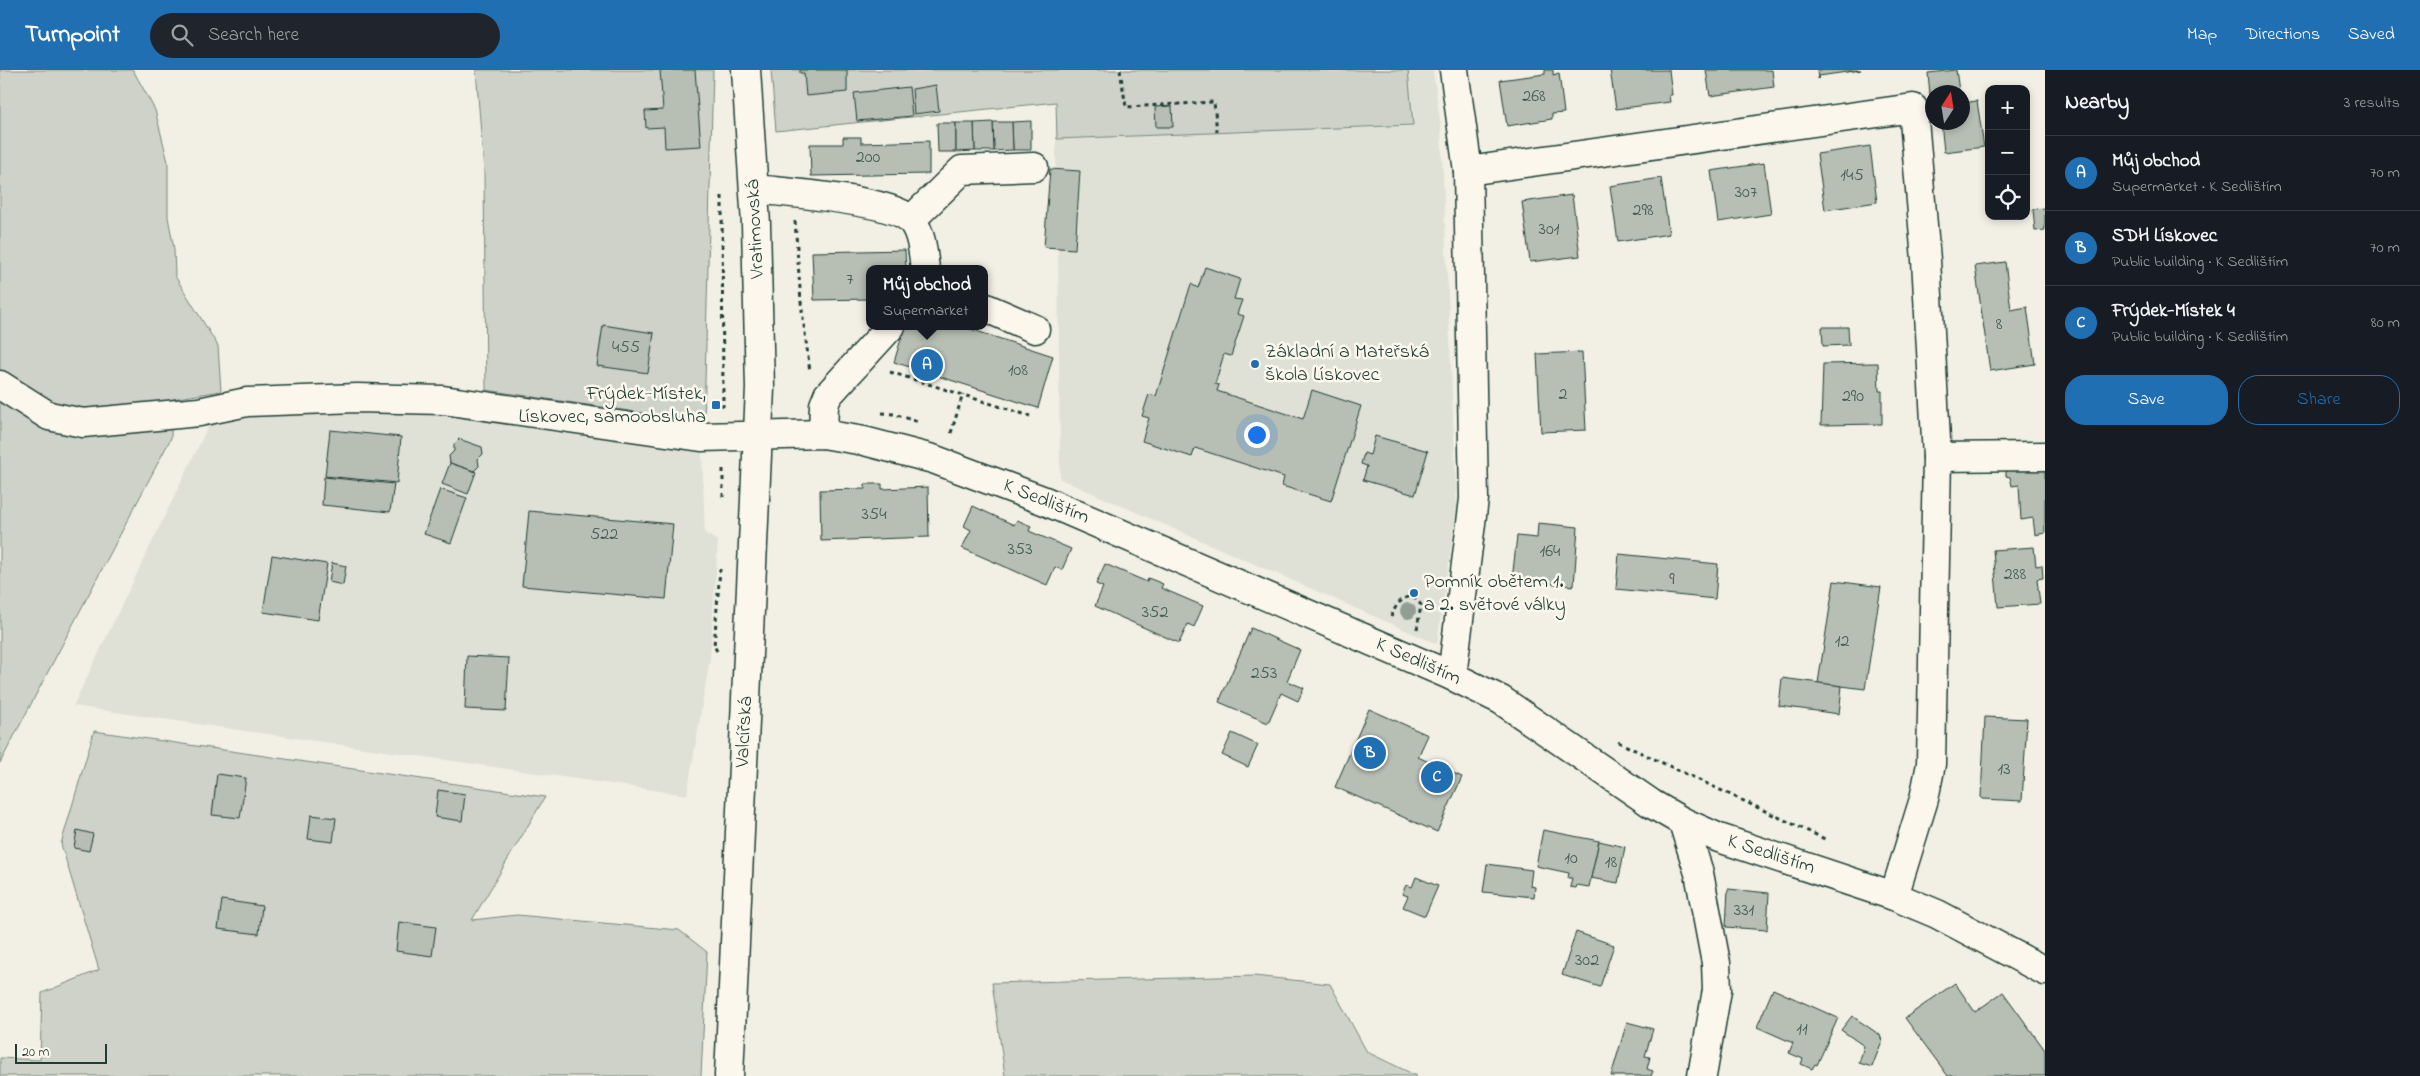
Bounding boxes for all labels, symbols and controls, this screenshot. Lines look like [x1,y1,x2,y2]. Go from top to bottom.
search box [150,13,500,58]
text: Turnpoint [25,18,120,53]
icon: search [168,21,196,49]
text: Search here [208,22,299,49]
text: Map [2187,22,2217,48]
text: Directions [2245,22,2320,48]
text: Saved [2348,22,2395,48]
house number: 268 [1522,84,1546,110]
north arrow [1925,85,1970,130]
map controls [1985,85,2030,220]
button: + [1985,85,2030,130]
text: Nearby [2065,88,2129,118]
text: 3 results [2344,91,2400,115]
button: − [1985,130,2030,175]
house number: 200 [856,145,880,171]
text: Můj obchod [2112,148,2200,175]
text: A [2076,161,2086,185]
text: 70 m [2370,161,2400,185]
house number: 145 [1840,163,1864,189]
button: locate [1985,175,2030,220]
text: Supermarket · K Sedlištím [2112,175,2282,199]
street label: Vratimovská [739,179,773,280]
house number: 307 [1735,180,1758,206]
house number: 298 [1632,198,1654,224]
house number: 301 [1539,217,1560,243]
text: SDH Lískovec [2112,223,2217,250]
text: B [2076,236,2086,260]
text: 70 m [2370,236,2400,260]
text: Public building · K Sedlištím [2112,250,2288,274]
popup [866,265,988,330]
house number: 7 [846,267,854,293]
text: Můj obchod [883,272,971,299]
text: Frýdek-Místek 4 [2112,298,2235,325]
text: Supermarket [883,299,969,323]
text: C [2077,311,2085,335]
text: 80 m [2371,311,2400,335]
house number: 8 [1996,312,2003,338]
text: Public building · K Sedlištím [2112,325,2288,349]
house number: 455 [612,335,640,361]
place label: Základní a Mateřská škola Lískovec [1265,338,1429,390]
pin: A [911,346,943,384]
house number: 108 [1008,358,1028,384]
marker: Základní a Mateřská škola Lískovec [1249,358,1261,370]
button: Save [2065,375,2228,425]
button: Share [2238,375,2400,425]
place label: Frýdek-Místek, Lískovec, samoobsluha [519,380,706,432]
house number: 2 [1559,382,1568,408]
house number: 290 [1842,384,1864,410]
marker: Frýdek-Místek, Lískovec, samoobsluha [710,399,722,411]
your location [1244,422,1270,448]
street label: K Sedlištím [999,472,1093,532]
house number: 354 [861,502,887,528]
house number: 522 [590,522,618,548]
house number: 353 [1007,537,1033,563]
house number: 164 [1539,539,1561,565]
house number: 288 [2004,562,2026,588]
house number: 9 [1669,567,1675,593]
place label: Pomník obětem 1. a 2. světové války [1424,568,1566,620]
marker: Pomník obětem 1. a 2. světové války [1408,587,1420,599]
house number: 352 [1142,600,1168,626]
house number: 12 [1835,629,1849,655]
street label: K Sedlištím [1371,630,1465,694]
house number: 253 [1251,661,1277,687]
street label: Valcířská [729,696,761,769]
pin: B [1354,734,1386,772]
house number: 13 [1997,757,2011,783]
pin: C [1421,758,1453,796]
street label: K Sedlištím [1723,827,1819,883]
house number: 10 [1564,846,1578,872]
house number: 18 [1605,850,1617,876]
house number: 331 [1734,898,1755,924]
house number: 302 [1575,948,1599,974]
house number: 11 [1796,1017,1808,1043]
scale bar [15,1041,108,1064]
text: 20 m [22,1042,49,1063]

